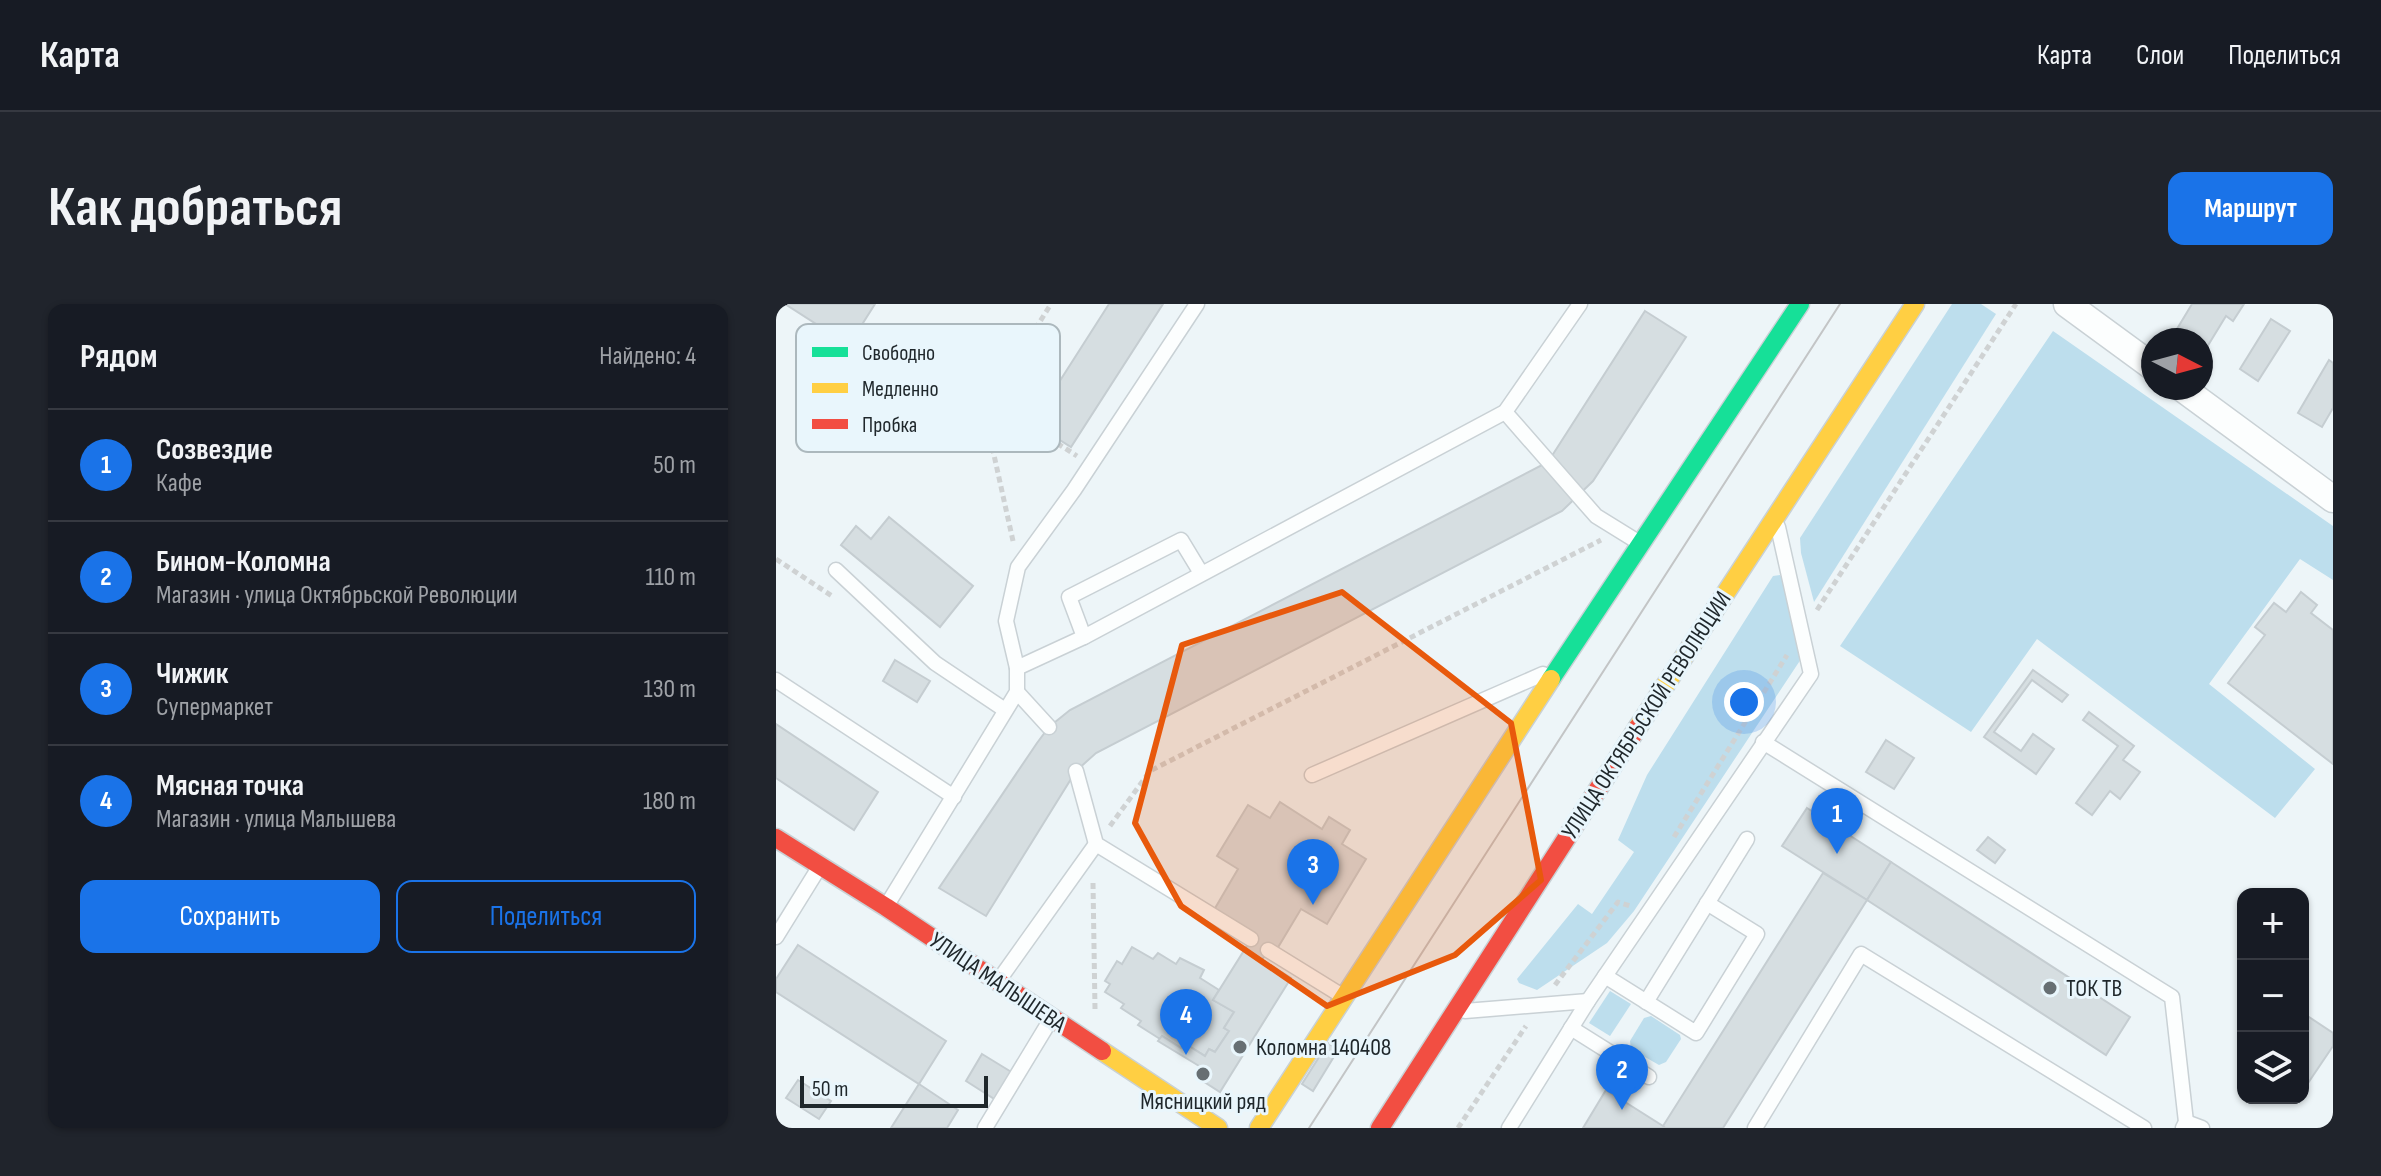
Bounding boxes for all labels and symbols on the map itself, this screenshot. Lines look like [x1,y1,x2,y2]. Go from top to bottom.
legend [796,324,1060,452]
north arrow [2141,328,2213,400]
text: Свободно [862,340,935,367]
text: Медленно [862,376,939,403]
text: Пробка [862,412,917,439]
street label: УЛИЦА ОКТЯБРЬСКОЙ РЕВОЛЮЦИИ [1555,586,1737,845]
your location [1724,682,1764,722]
pin: 1 [1811,788,1863,854]
pin: 3 [1287,839,1339,905]
street label: УЛИЦА МАЛЫШЕВА [924,926,1072,1039]
place label: ТОК ТВ [2066,974,2122,1003]
marker: ТОК ТВ [2041,979,2059,997]
pin: 4 [1160,989,1212,1055]
place label: Коломна 140408 [1256,1033,1391,1062]
marker: Коломна 140408 [1231,1038,1249,1056]
pin: 2 [1596,1044,1648,1110]
marker: Мясницкий ряд [1194,1065,1212,1083]
scale bar [800,1072,988,1108]
place label: Мясницкий ряд [1140,1087,1266,1116]

